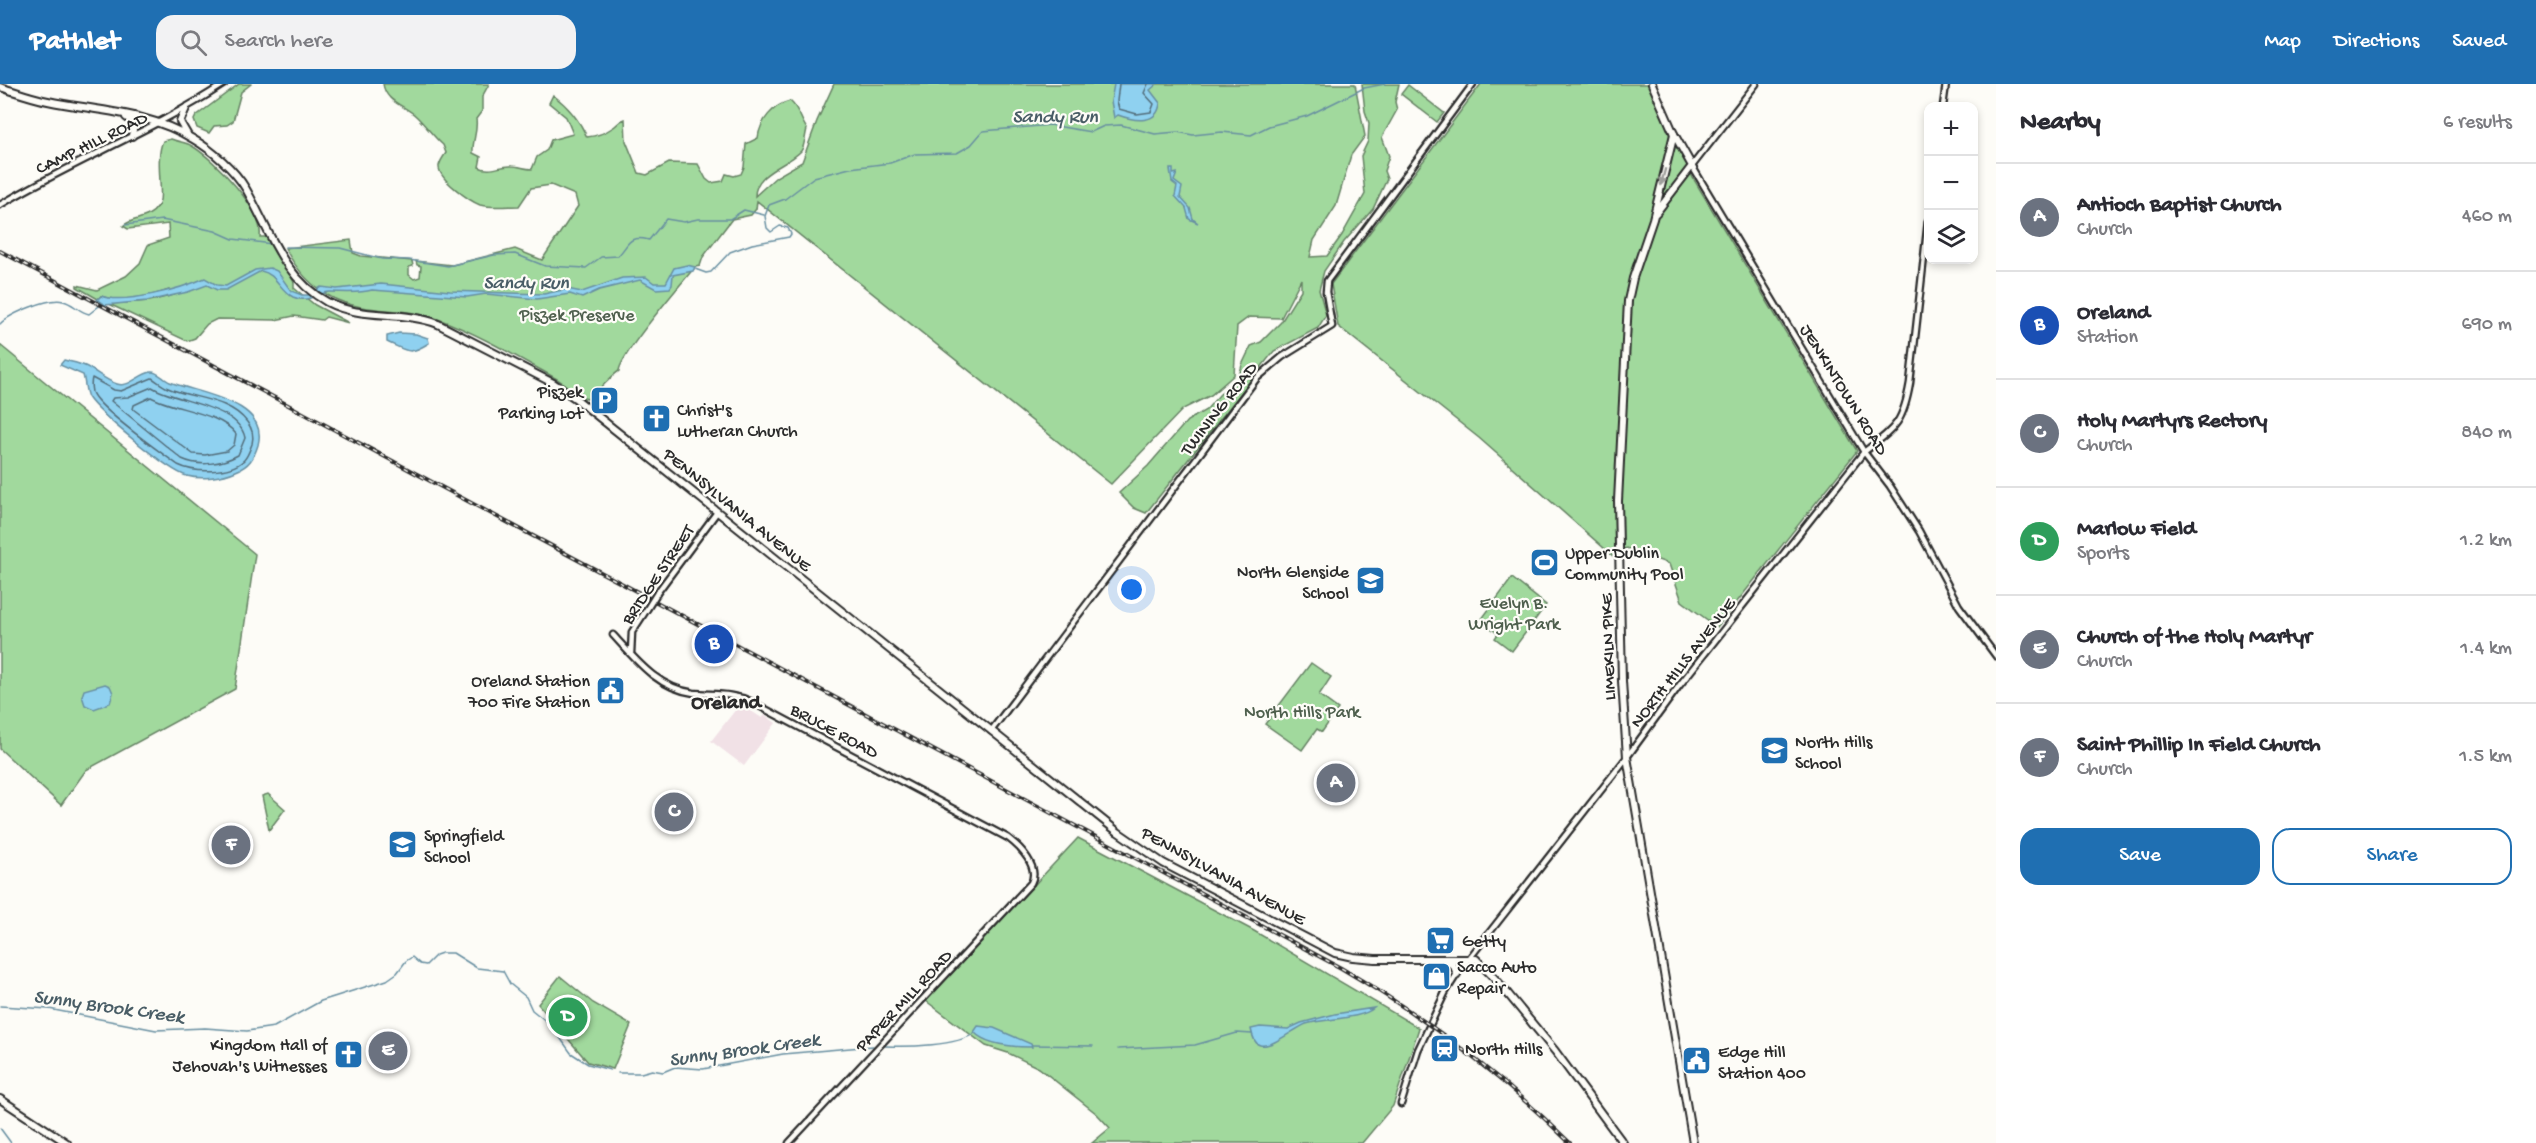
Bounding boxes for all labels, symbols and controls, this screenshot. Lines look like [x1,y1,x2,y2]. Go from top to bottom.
search box [156,15,576,69]
text: Pathlet [30,26,120,59]
icon: search [177,26,210,59]
text: Search here [225,29,333,55]
text: Map [2264,30,2301,55]
text: Directions [2334,30,2419,55]
text: Saved [2452,30,2506,55]
map controls [1924,102,1978,264]
button: + [1924,102,1978,156]
water label: Sandy Run [1012,107,1098,130]
street label: CAMP HILL ROAD [33,108,152,180]
text: Nearby [2020,108,2101,139]
text: 6 results [2443,112,2512,135]
button: − [1924,156,1978,210]
one-way arrow [1658,167,1668,186]
text: Antioch Baptist Church [2077,193,2282,219]
text: A [2034,206,2045,229]
text: 460 m [2462,206,2512,229]
button: layers [1924,210,1978,264]
text: Church [2077,219,2133,242]
water label: Sandy Run [483,273,569,296]
text: Oreland [2077,301,2150,327]
park label: Piszek Preserve [518,306,635,327]
text: B [2034,314,2045,337]
text: 690 m [2462,314,2512,337]
street label: JENKINTOWN ROAD [1794,321,1892,460]
text: Station [2077,327,2138,350]
street label: TWINING ROAD [1176,358,1263,461]
place label: Piszek Parking Lot [497,383,585,425]
parking icon: Piszek Parking Lot [588,385,620,417]
place label: Christ's Lutheran Church [677,401,798,443]
church icon: Christ's Lutheran Church [640,403,672,435]
text: Holy Martyrs Rectory [2077,409,2267,435]
text: C [2034,422,2045,445]
text: 840 m [2461,422,2512,445]
text: Church [2077,435,2133,458]
street label: PENNSYLVANIA AVENUE [657,444,815,578]
text: Marlow Field [2077,517,2196,543]
street label: BRIDGE STREET [617,521,701,630]
text: D [2033,530,2046,553]
text: 1.2 km [2460,530,2512,553]
text: Sports [2077,543,2129,566]
place label: Upper Dublin Community Pool [1565,544,1684,586]
sports icon: Upper Dublin Community Pool [1528,546,1560,578]
place label: North Glenside School [1237,563,1350,605]
school or university icon: North Glenside School [1354,565,1386,597]
your location [1117,575,1146,604]
street label: LIMEKILN PIKE [1597,592,1622,701]
park label: Evelyn B. Wright Park [1468,594,1562,636]
street label: NORTH HILLS AVENUE [1627,594,1742,733]
pin: B [694,622,734,666]
text: Church of the Holy Martyr [2077,625,2312,651]
text: E [2033,638,2046,661]
text: 1.4 km [2460,638,2512,661]
text: Church [2077,651,2133,674]
place label: Oreland Station 700 Fire Station [467,672,590,714]
public building icon: Oreland Station 700 Fire Station [595,674,627,706]
district label: Oreland [691,692,763,717]
street label: BRUCE ROAD [785,700,882,764]
park label: North Hills Park [1244,703,1362,724]
place label: North Hills School [1795,733,1874,775]
text: Saint Phillip In Field Church [2077,733,2320,759]
school or university icon: North Hills School [1758,735,1790,767]
text: F [2034,746,2045,769]
text: 1.5 km [2459,746,2512,769]
text: Church [2077,759,2133,782]
pin: A [1316,760,1356,806]
pin: C [654,790,694,834]
pin: F [212,822,250,867]
street label: PENNSYLVANIA AVENUE [1136,823,1309,932]
place label: Springfield School [424,827,505,869]
button: Save [2020,828,2260,885]
button: Share [2272,828,2512,885]
school or university icon: Springfield School [387,829,419,861]
supermarket icon: Getty [1425,924,1457,956]
place label: Getty [1462,932,1506,953]
street label: PAPER MILL ROAD [851,946,958,1058]
place label: Sacco Auto Repair [1457,958,1537,1000]
shop icon: Sacco Auto Repair [1420,960,1452,992]
water label: Sunny Brook Creek [32,987,187,1031]
pin: D [548,994,588,1040]
pin: E [368,1028,408,1074]
water label: Sunny Brook Creek [668,1029,823,1073]
station icon: North Hills [1428,1032,1460,1064]
place label: Kingdom Hall of Jehovah's Witnesses [173,1036,328,1078]
church icon: Kingdom Hall of Jehovah's Witnesses [332,1038,364,1070]
place label: North Hills [1465,1040,1544,1061]
place label: Edge Hill Station 400 [1718,1043,1806,1085]
public building icon: Edge Hill Station 400 [1681,1045,1713,1077]

